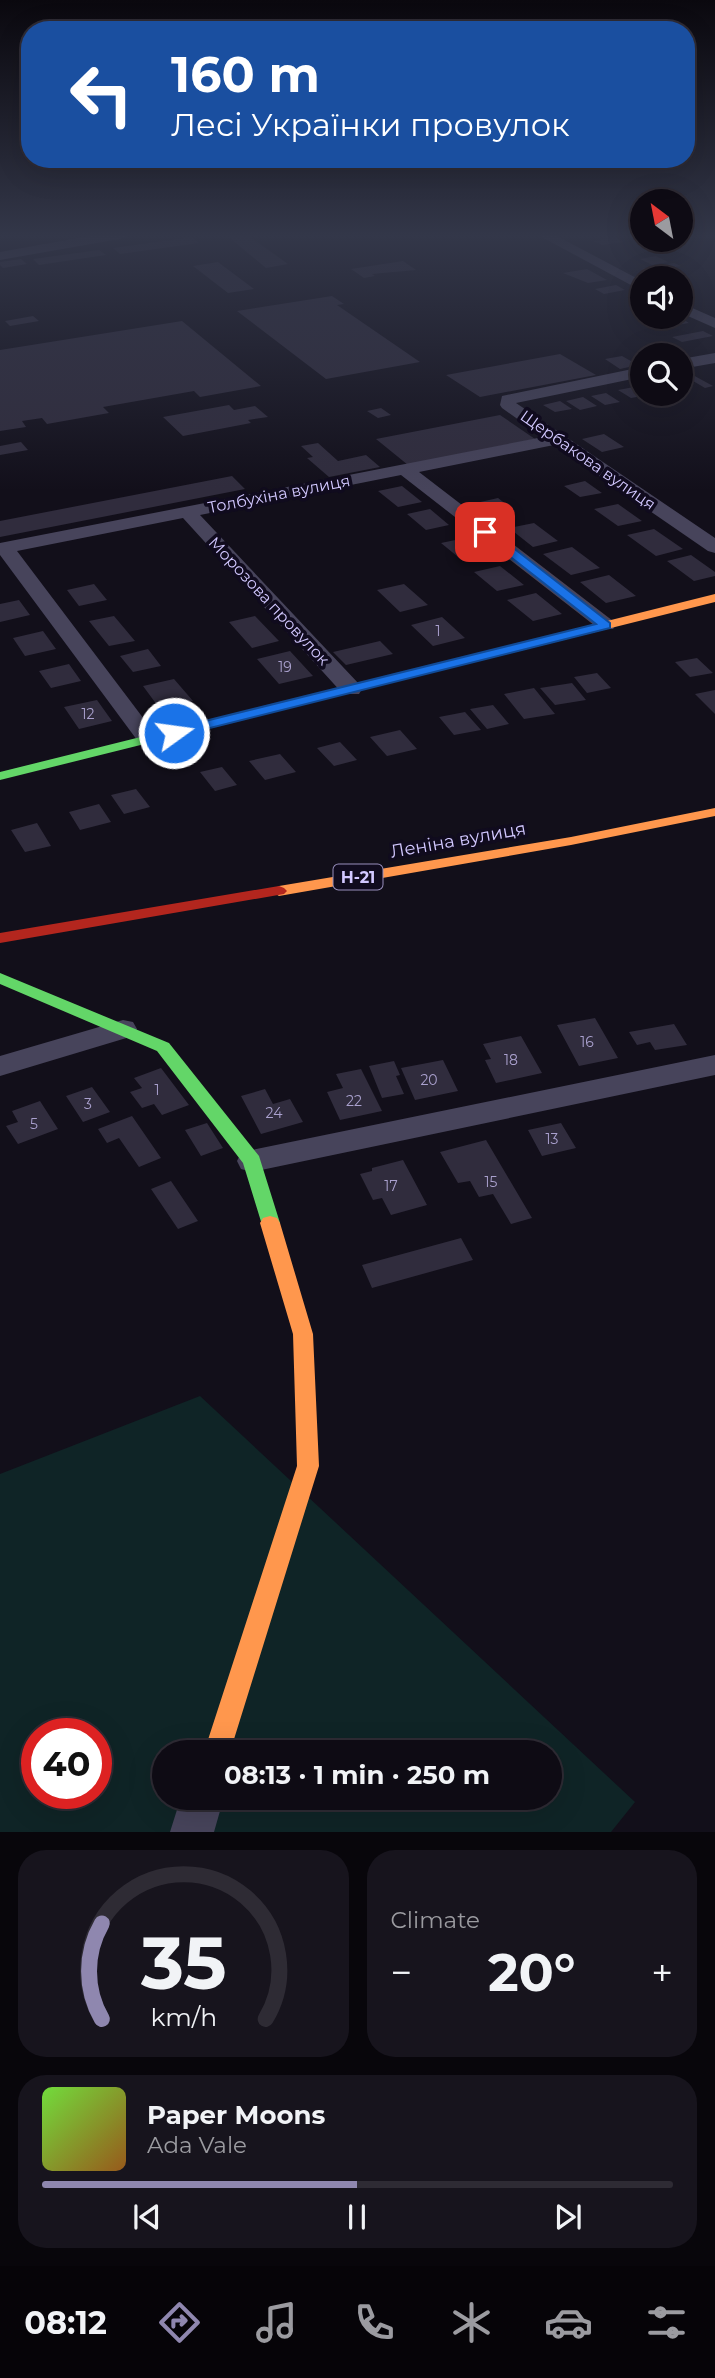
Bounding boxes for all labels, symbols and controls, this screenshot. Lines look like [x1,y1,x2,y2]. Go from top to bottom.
text: 160 m [171,45,320,104]
icon: left [56,49,147,140]
text: Лесі Українки провулок [171,105,570,144]
north arrow [630,189,693,252]
map controls [630,189,693,406]
button: sound [630,266,693,329]
button: search [630,343,693,406]
street label: Щербакова вулиця [517,406,659,514]
street label: Толбухіна вулиця [206,471,352,517]
pin [455,502,515,562]
icon: arrive [466,513,504,551]
street label: Морозова провулок [205,533,334,670]
house number: 1 [435,622,441,640]
house number: 19 [278,658,292,676]
position arrow [137,696,211,770]
house number: 12 [81,705,95,723]
street label: Леніна вулиця [389,817,527,863]
road number: Н-21 [334,864,382,890]
house number: 16 [580,1033,594,1051]
house number: 18 [504,1051,518,1069]
house number: 20 [420,1071,438,1089]
house number: 1 [154,1081,160,1099]
house number: 22 [346,1092,362,1110]
house number: 3 [84,1095,92,1113]
house number: 24 [266,1104,283,1122]
house number: 5 [30,1115,38,1133]
house number: 13 [546,1130,559,1148]
house number: 15 [485,1173,498,1191]
house number: 17 [384,1177,398,1195]
speed limit sign: 40 [21,1718,112,1809]
text: 08:13 · 1 min · 250 m [224,1759,490,1791]
text: Climate [391,1906,480,1934]
text: 35 [139,1920,226,2008]
text: 20° [488,1941,576,2004]
text: − [391,1949,412,1996]
text: + [651,1949,673,1996]
text: km/h [150,2002,217,2032]
text: Paper Moons [147,2099,325,2131]
text: Ada Vale [147,2131,247,2159]
icon: previous [128,2198,166,2236]
icon: pause [338,2198,376,2236]
icon: next [549,2198,587,2236]
icon: directions [155,2298,204,2347]
icon: music [252,2298,301,2347]
icon: phone [350,2298,399,2347]
icon: climate [447,2298,496,2347]
icon: car [544,2298,593,2347]
icon: filters [642,2298,691,2347]
text: 08:12 [24,2303,107,2342]

